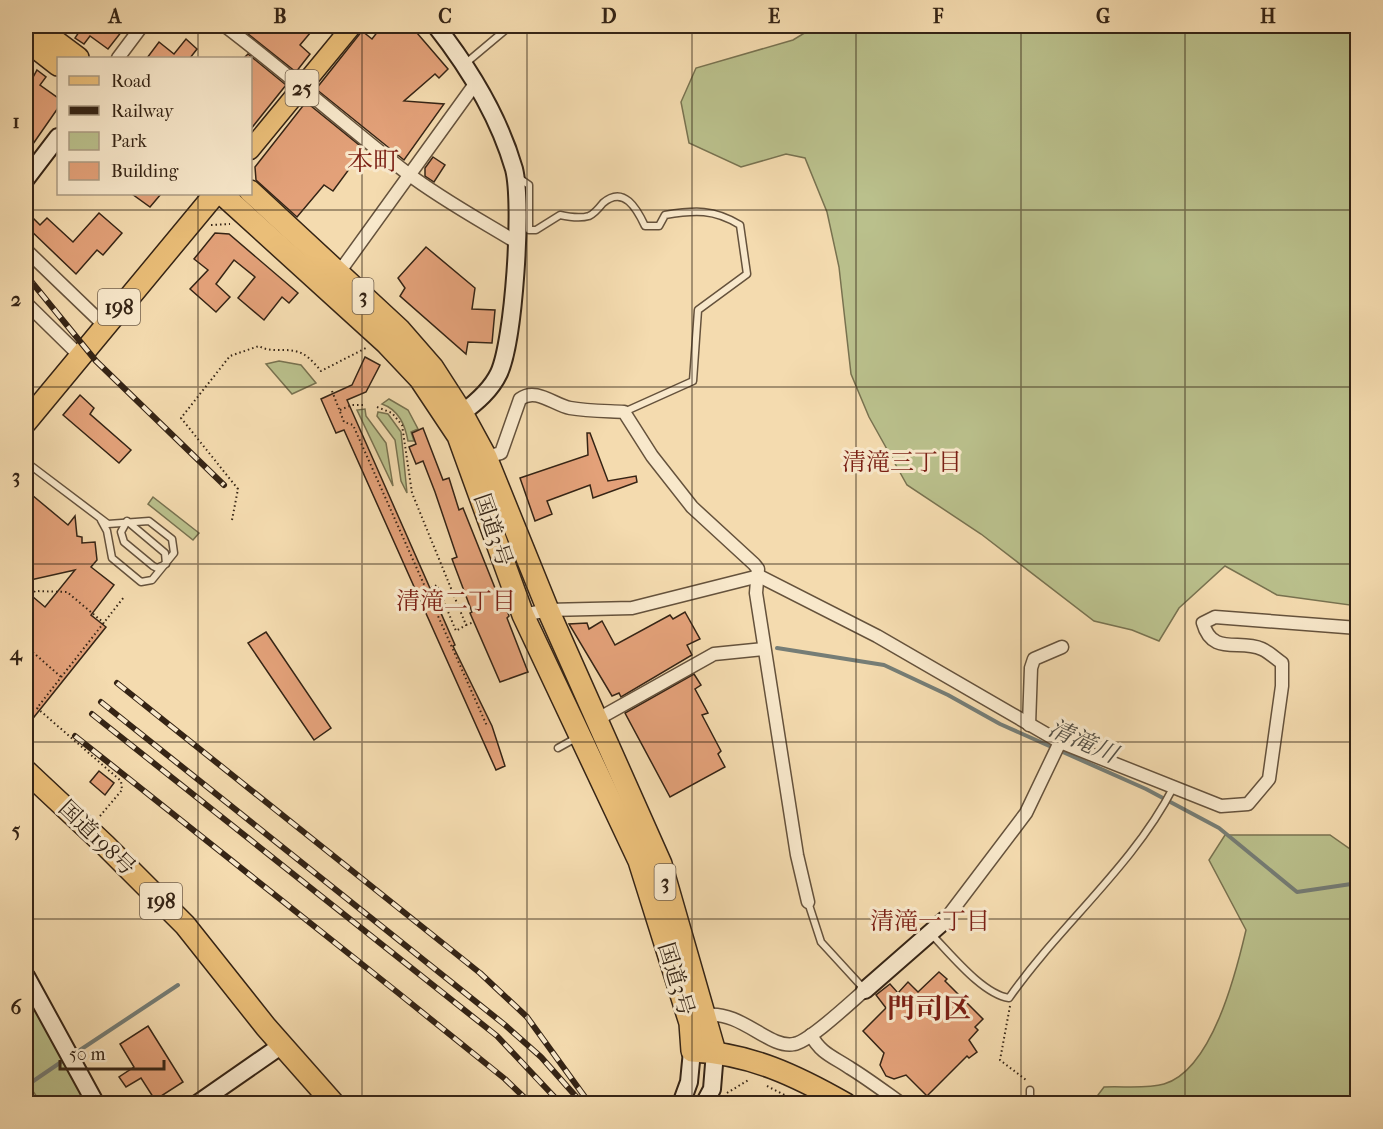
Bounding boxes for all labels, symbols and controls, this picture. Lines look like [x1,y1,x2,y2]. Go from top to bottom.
text: A [107,5,123,28]
text: B [273,5,287,28]
text: C [438,5,452,28]
text: D [601,5,617,28]
text: E [768,5,780,28]
text: F [932,5,944,28]
text: G [1096,5,1110,28]
text: H [1260,5,1276,28]
legend [57,57,252,195]
road number: 25 [286,70,318,106]
text: Road [111,71,151,92]
text: Railway [111,101,175,122]
text: 1 [12,110,20,133]
text: Park [111,131,148,152]
district label: 本町 [347,146,399,177]
text: Building [111,161,179,182]
road number: 3 [352,278,374,314]
text: 2 [11,288,21,311]
road number: 198 [98,289,140,325]
district label: 清滝三丁目 [842,448,962,476]
text: 3 [12,465,20,488]
street label: 国道3号 [468,490,518,570]
district label: 清滝二丁目 [396,587,516,615]
text: 4 [9,642,23,666]
water label: 清滝川 [1044,714,1124,770]
street label: 国道198号 [53,795,141,881]
text: 5 [12,819,21,842]
road number: 3 [654,864,676,900]
road number: 198 [140,883,182,919]
district label: 清滝一丁目 [870,907,990,935]
street label: 国道3号 [653,939,699,1019]
district label: 門司区 [887,992,971,1025]
text: 6 [11,996,23,1019]
scale bar [60,1033,164,1071]
text: 50 m [69,1044,106,1065]

